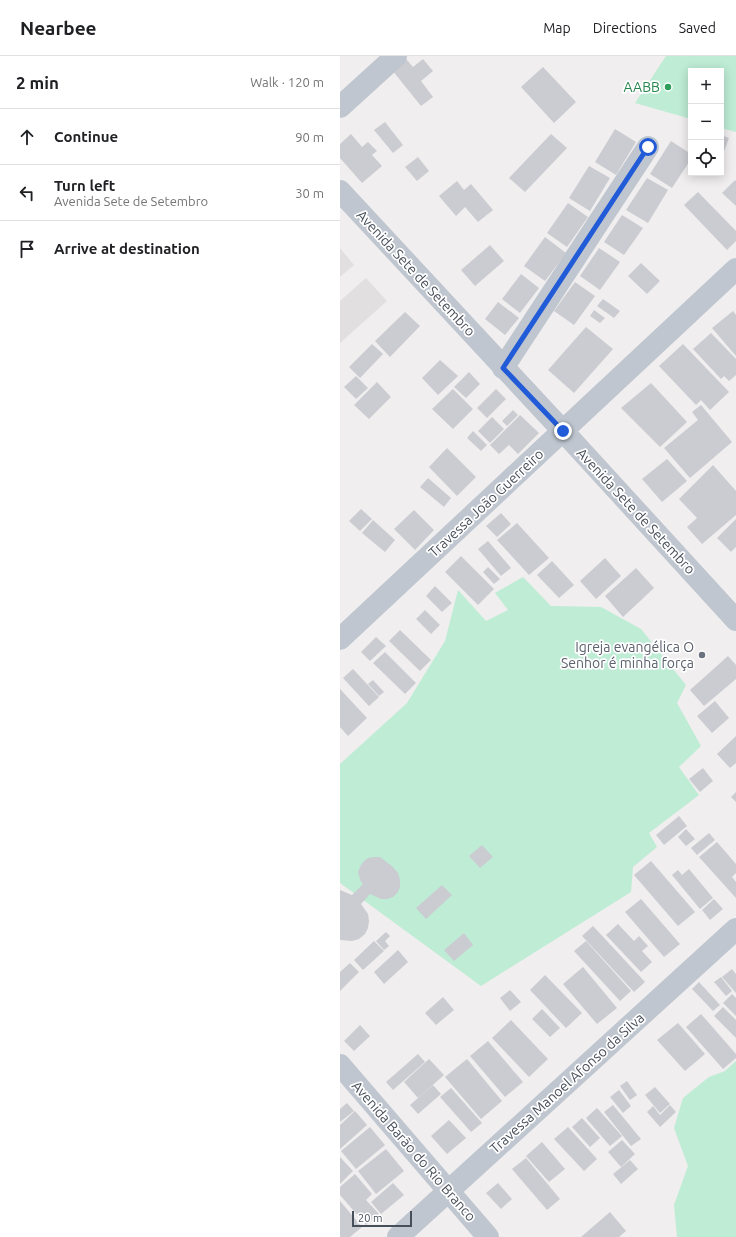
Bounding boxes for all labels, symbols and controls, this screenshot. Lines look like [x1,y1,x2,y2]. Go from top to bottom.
text: Nearbee [20,17,97,39]
text: Map [543,20,571,36]
text: Directions [593,20,657,36]
text: Saved [679,20,716,36]
map controls [688,68,724,176]
button: + [688,68,724,104]
text: 2 min [16,73,59,92]
text: Walk · 120 m [250,75,324,89]
place label: AABB [624,79,660,95]
marker: AABB [663,82,673,92]
button: − [688,104,724,140]
icon: ahead [16,126,38,148]
text: Continue [54,128,118,145]
text: 90 m [295,130,324,144]
route start [639,138,657,156]
button: locate [688,140,724,176]
text: Turn left [54,177,115,194]
icon: left [16,182,38,204]
text: 30 m [295,186,324,200]
text: Avenida Sete de Setembro [54,194,208,208]
street label: Avenida Sete de Setembro [354,207,478,339]
icon: arrive [16,238,38,260]
text: Arrive at destination [54,240,200,257]
route end [554,422,572,440]
street label: Avenida Sete de Setembro [574,445,698,577]
street label: Travessa João Guerreiro [425,446,547,560]
place label: Igreja evangélica O Senhor é minha força [561,639,694,671]
marker: Igreja evangélica O Senhor é minha força [697,650,707,660]
street label: Travessa Manoel Afonso da Silva [487,1009,647,1157]
street label: Avenida Barão do Rio Branco [349,1078,479,1224]
scale bar [352,1209,412,1228]
text: 20 m [358,1212,382,1224]

